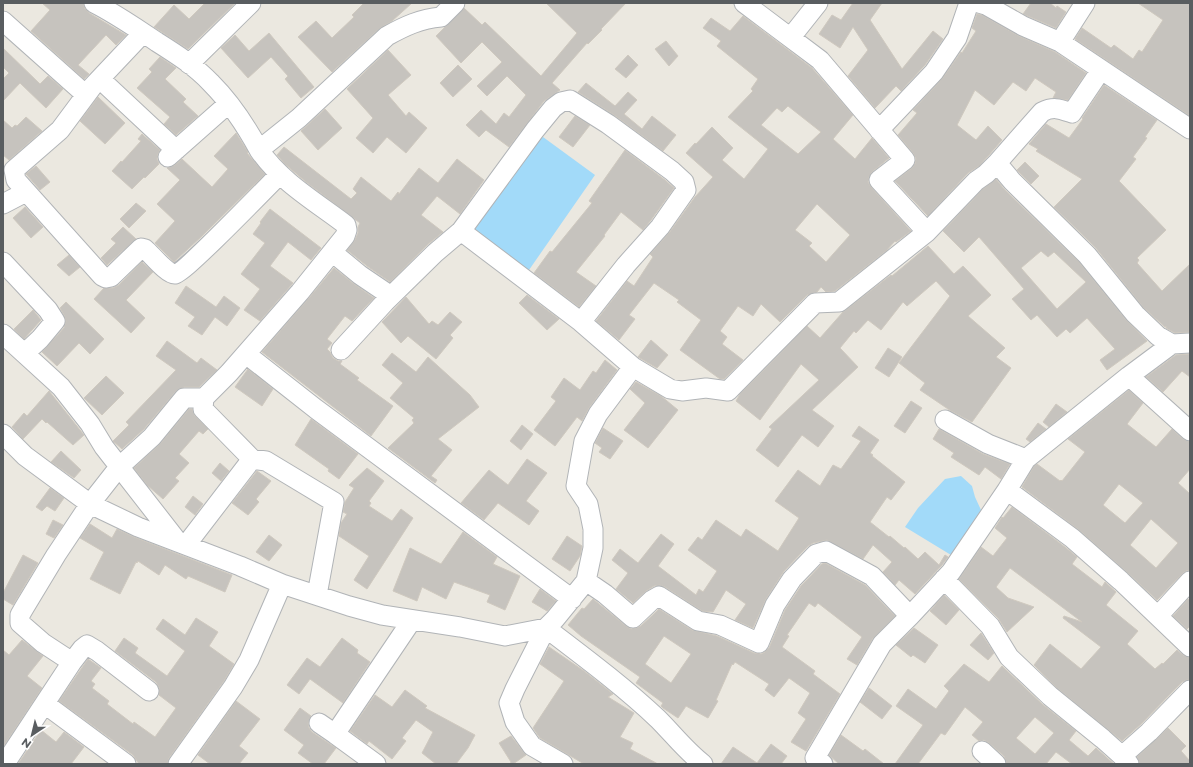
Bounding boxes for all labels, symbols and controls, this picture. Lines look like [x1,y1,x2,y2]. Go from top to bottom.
north arrow [12,715,52,755]
text: N [19,735,34,751]

